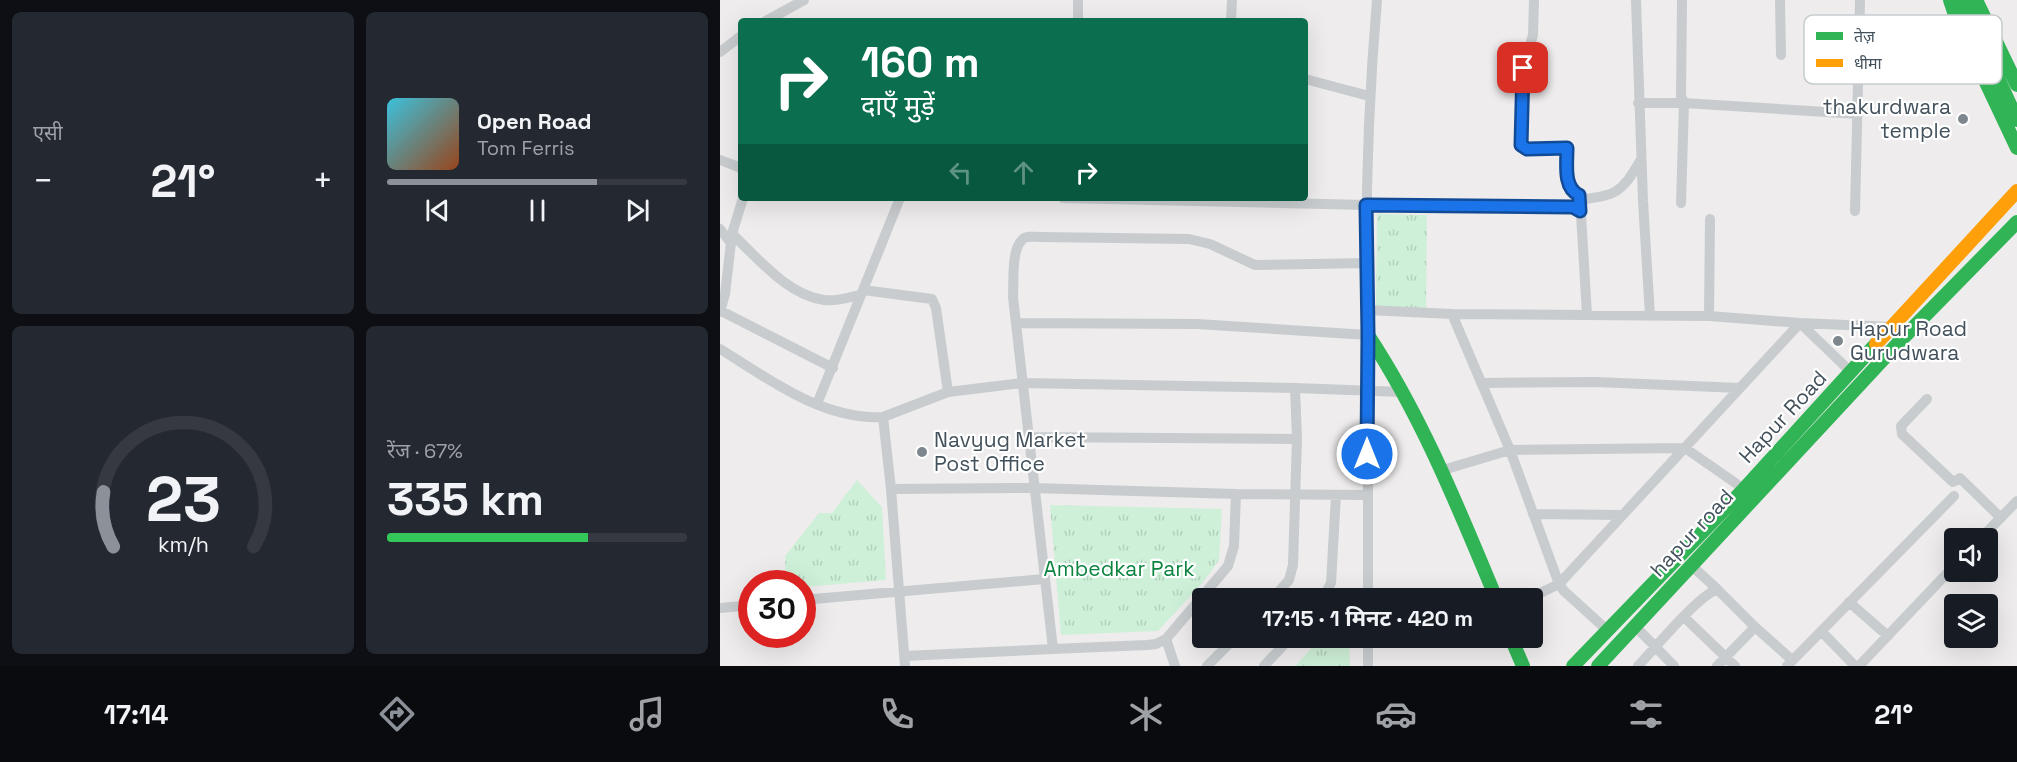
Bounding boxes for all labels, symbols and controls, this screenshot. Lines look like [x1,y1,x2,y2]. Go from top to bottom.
legend [1804,15,2002,84]
text: तेज़ [1854,26,1876,47]
text: 160 m [861,36,980,89]
icon: right [762,42,840,120]
pin [1497,42,1548,93]
icon: arrive [1506,51,1539,84]
text: धीमा [1854,53,1883,74]
text: दाएँ मुड़ें [861,88,935,123]
place label: thakurdwara temple [1823,93,1951,144]
text: Open Road [477,107,592,135]
marker: thakurdwara temple [1956,112,1970,126]
text: एसी [33,120,63,146]
text: Tom Ferris [477,135,575,161]
text: 21° [151,153,215,210]
icon: left [944,156,977,189]
icon: ahead [1007,156,1040,189]
icon: right [1070,156,1103,189]
text: − [33,160,53,202]
text: + [313,160,333,202]
icon: previous [421,194,454,227]
icon: pause [521,194,554,227]
icon: next [621,194,654,227]
place label: Hapur Road Gurudwara [1850,315,1967,366]
marker: Hapur Road Gurudwara [1831,334,1845,348]
street label: Hapur Road [1733,365,1832,469]
position arrow [1335,422,1399,486]
place label: Navyug Market Post Office [934,426,1086,477]
text: रेंज · 67% [387,438,463,464]
marker: Navyug Market Post Office [915,445,929,459]
text: 23 [145,460,220,539]
text: 335 km [387,471,544,528]
street label: hapur road [1644,483,1739,582]
map controls [1944,528,1998,648]
button: sound [1944,528,1998,582]
text: km/h [157,531,209,558]
park label: Ambedkar Park [1044,555,1194,582]
speed limit sign: 30 [738,570,816,648]
button: layers [1944,594,1998,648]
text: 17:15 · 1 मिनट · 420 m [1262,604,1473,632]
icon: directions [376,693,418,735]
icon: music [626,693,668,735]
icon: phone [876,693,918,735]
icon: climate [1125,693,1167,735]
icon: car [1375,693,1417,735]
icon: filters [1625,693,1667,735]
text: 17:14 [104,697,168,732]
text: 21° [1874,697,1913,732]

